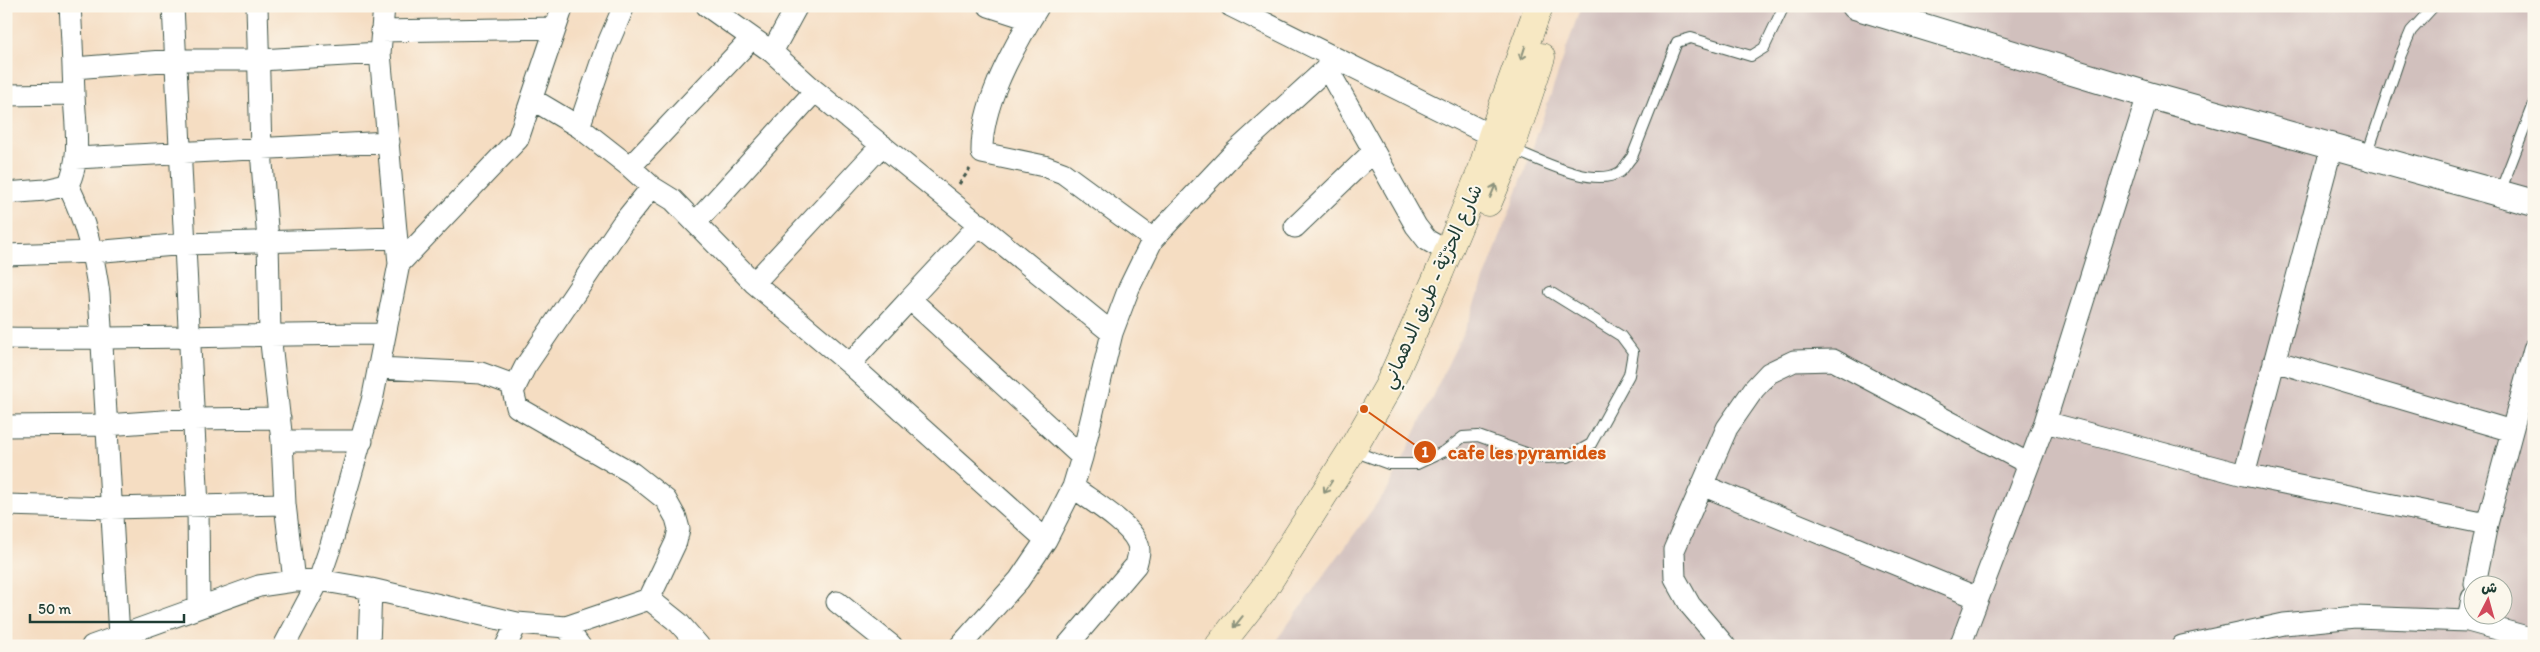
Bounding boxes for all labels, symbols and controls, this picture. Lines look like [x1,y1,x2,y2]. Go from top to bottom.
one-way arrow [1518,44,1528,60]
street label: شارع الحرّيّة - طريق الدهماني [1376,180,1492,394]
one-way arrow [1488,184,1498,199]
callout: cafe les pyramides [1412,434,1617,469]
text: cafe les pyramides [1448,440,1606,465]
text: 1 [1422,443,1429,461]
one-way arrow [1323,479,1333,493]
north arrow [2462,574,2512,624]
text: ش [2481,578,2498,597]
scale bar [30,592,184,624]
text: 50 m [38,600,71,618]
one-way arrow [1232,615,1243,628]

